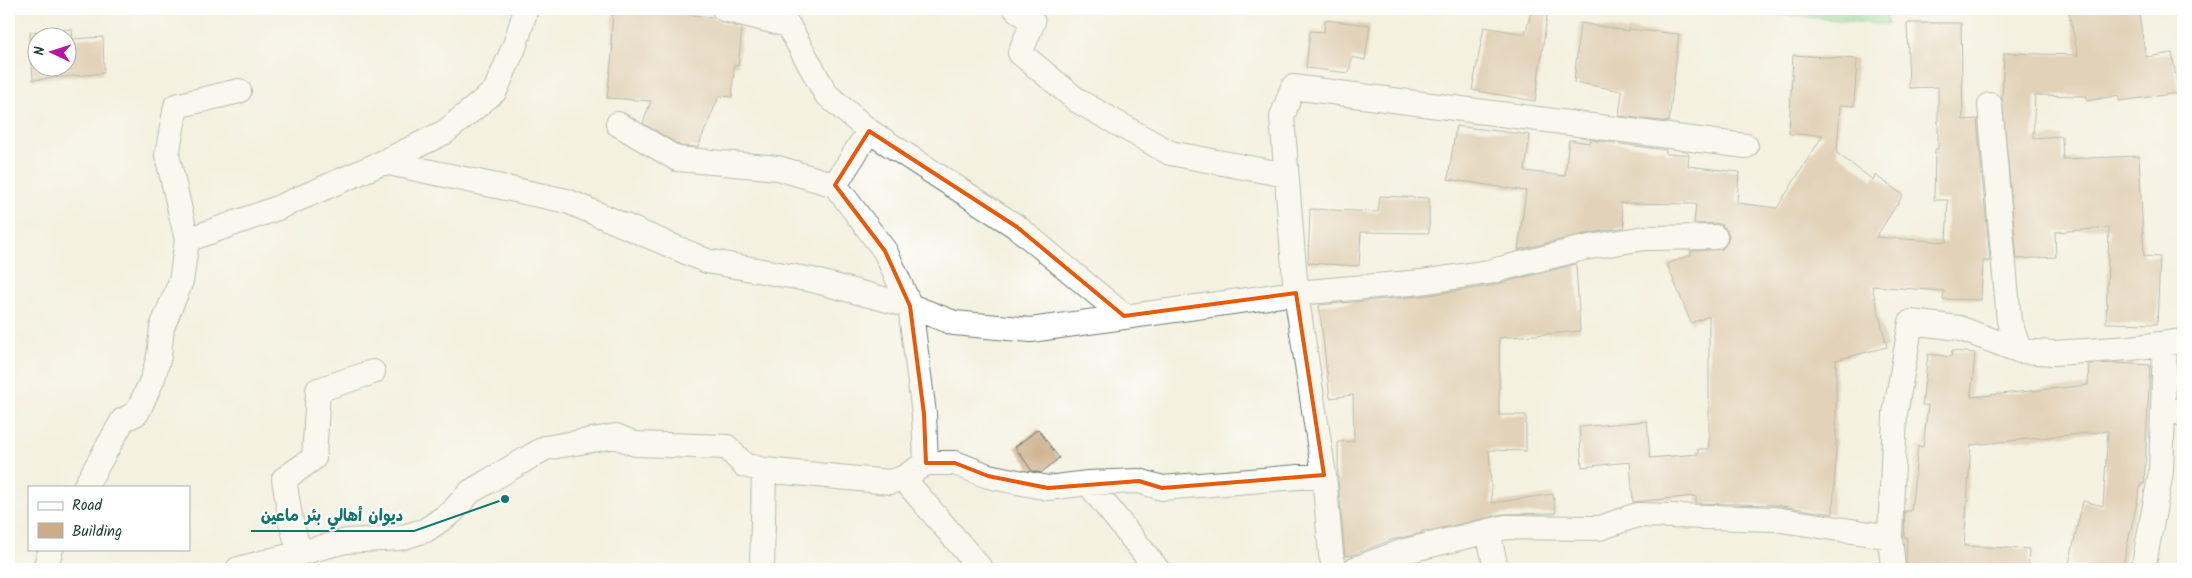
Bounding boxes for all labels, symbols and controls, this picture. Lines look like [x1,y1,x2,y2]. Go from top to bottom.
north arrow [28,28,78,78]
text: N [29,46,51,56]
legend [28,486,190,550]
text: Road [72,494,103,518]
callout: ديوان أهالي بئر ماعين [251,500,414,531]
text: ديوان أهالي بئر ماعين [261,504,403,530]
text: Building [72,520,122,544]

